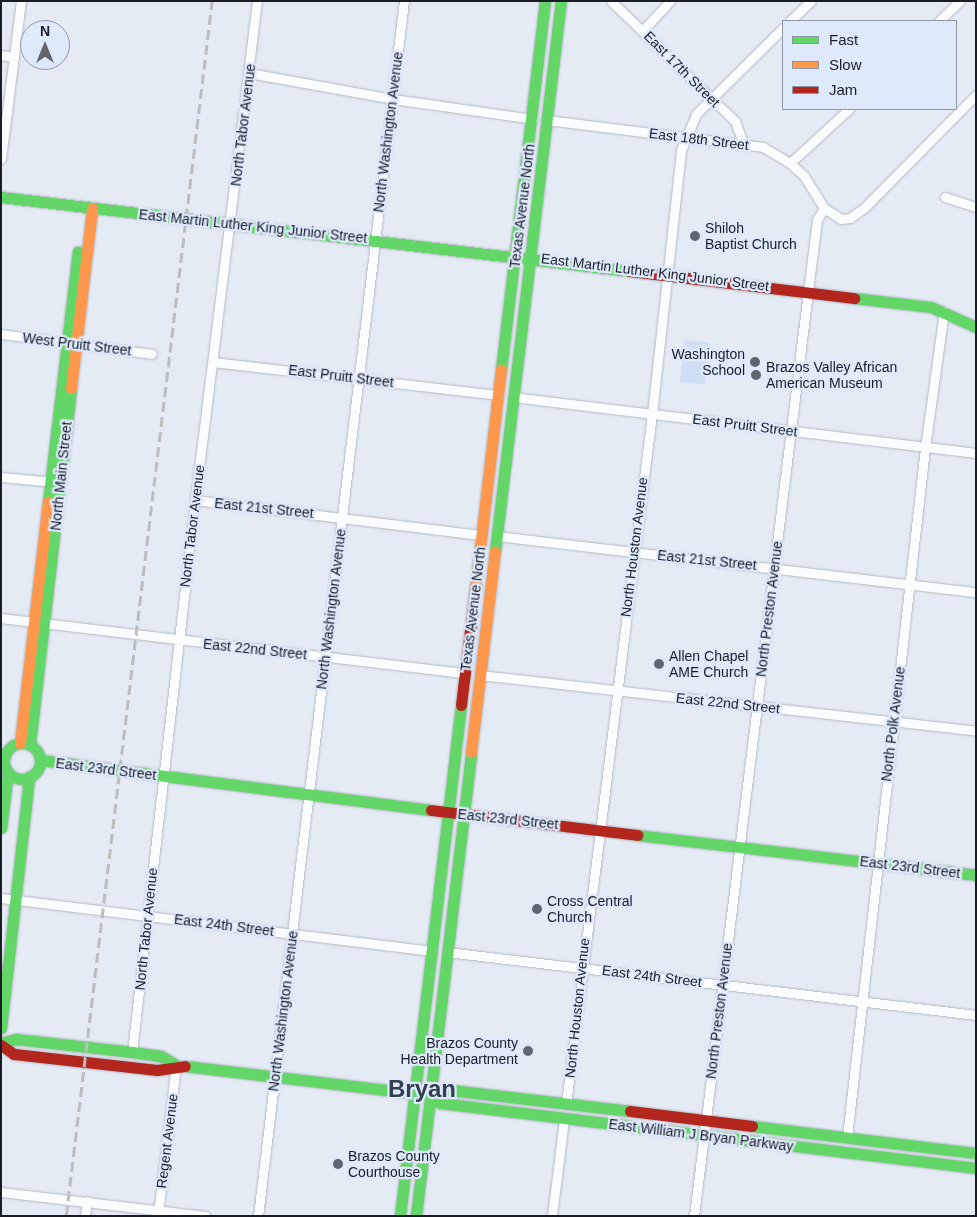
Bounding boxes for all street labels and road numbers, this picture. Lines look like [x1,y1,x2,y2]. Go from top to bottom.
street label: East 17th Street [641,28,723,110]
street label: North Washington Avenue [370,50,406,214]
street label: North Tabor Avenue [227,62,259,188]
street label: East 18th Street [648,125,750,153]
street label: Texas Avenue North [506,143,538,269]
street label: East Martin Luther King Junior Street [138,206,368,246]
street label: East Martin Luther King Junior Street [540,250,770,294]
street label: West Pruitt Street [22,329,132,359]
street label: East Pruitt Street [287,361,395,391]
street label: East Pruitt Street [691,410,799,440]
street label: North Main Street [47,421,75,531]
street label: North Tabor Avenue [176,463,208,589]
street label: North Houston Avenue [617,476,651,618]
street label: East 21st Street [214,494,314,522]
street label: North Washington Avenue [313,527,349,691]
street label: North Preston Avenue [752,540,786,678]
street label: Texas Avenue North [457,546,489,672]
street label: East 21st Street [657,546,757,574]
street label: East 22nd Street [202,635,308,663]
street label: North Polk Avenue [878,665,908,783]
street label: East 22nd Street [675,689,781,717]
street label: East 23rd Street [55,754,157,784]
street label: East 23rd Street [457,805,559,833]
street label: East 23rd Street [859,852,961,882]
street label: North Tabor Avenue [131,866,161,992]
street label: East 24th Street [173,911,275,939]
street label: North Washington Avenue [265,929,301,1093]
street label: North Houston Avenue [561,937,593,1079]
street label: North Preston Avenue [702,942,736,1080]
street label: East 24th Street [601,962,703,990]
street label: Regent Avenue [153,1092,181,1190]
street label: East William J Bryan Parkway [608,1115,794,1155]

